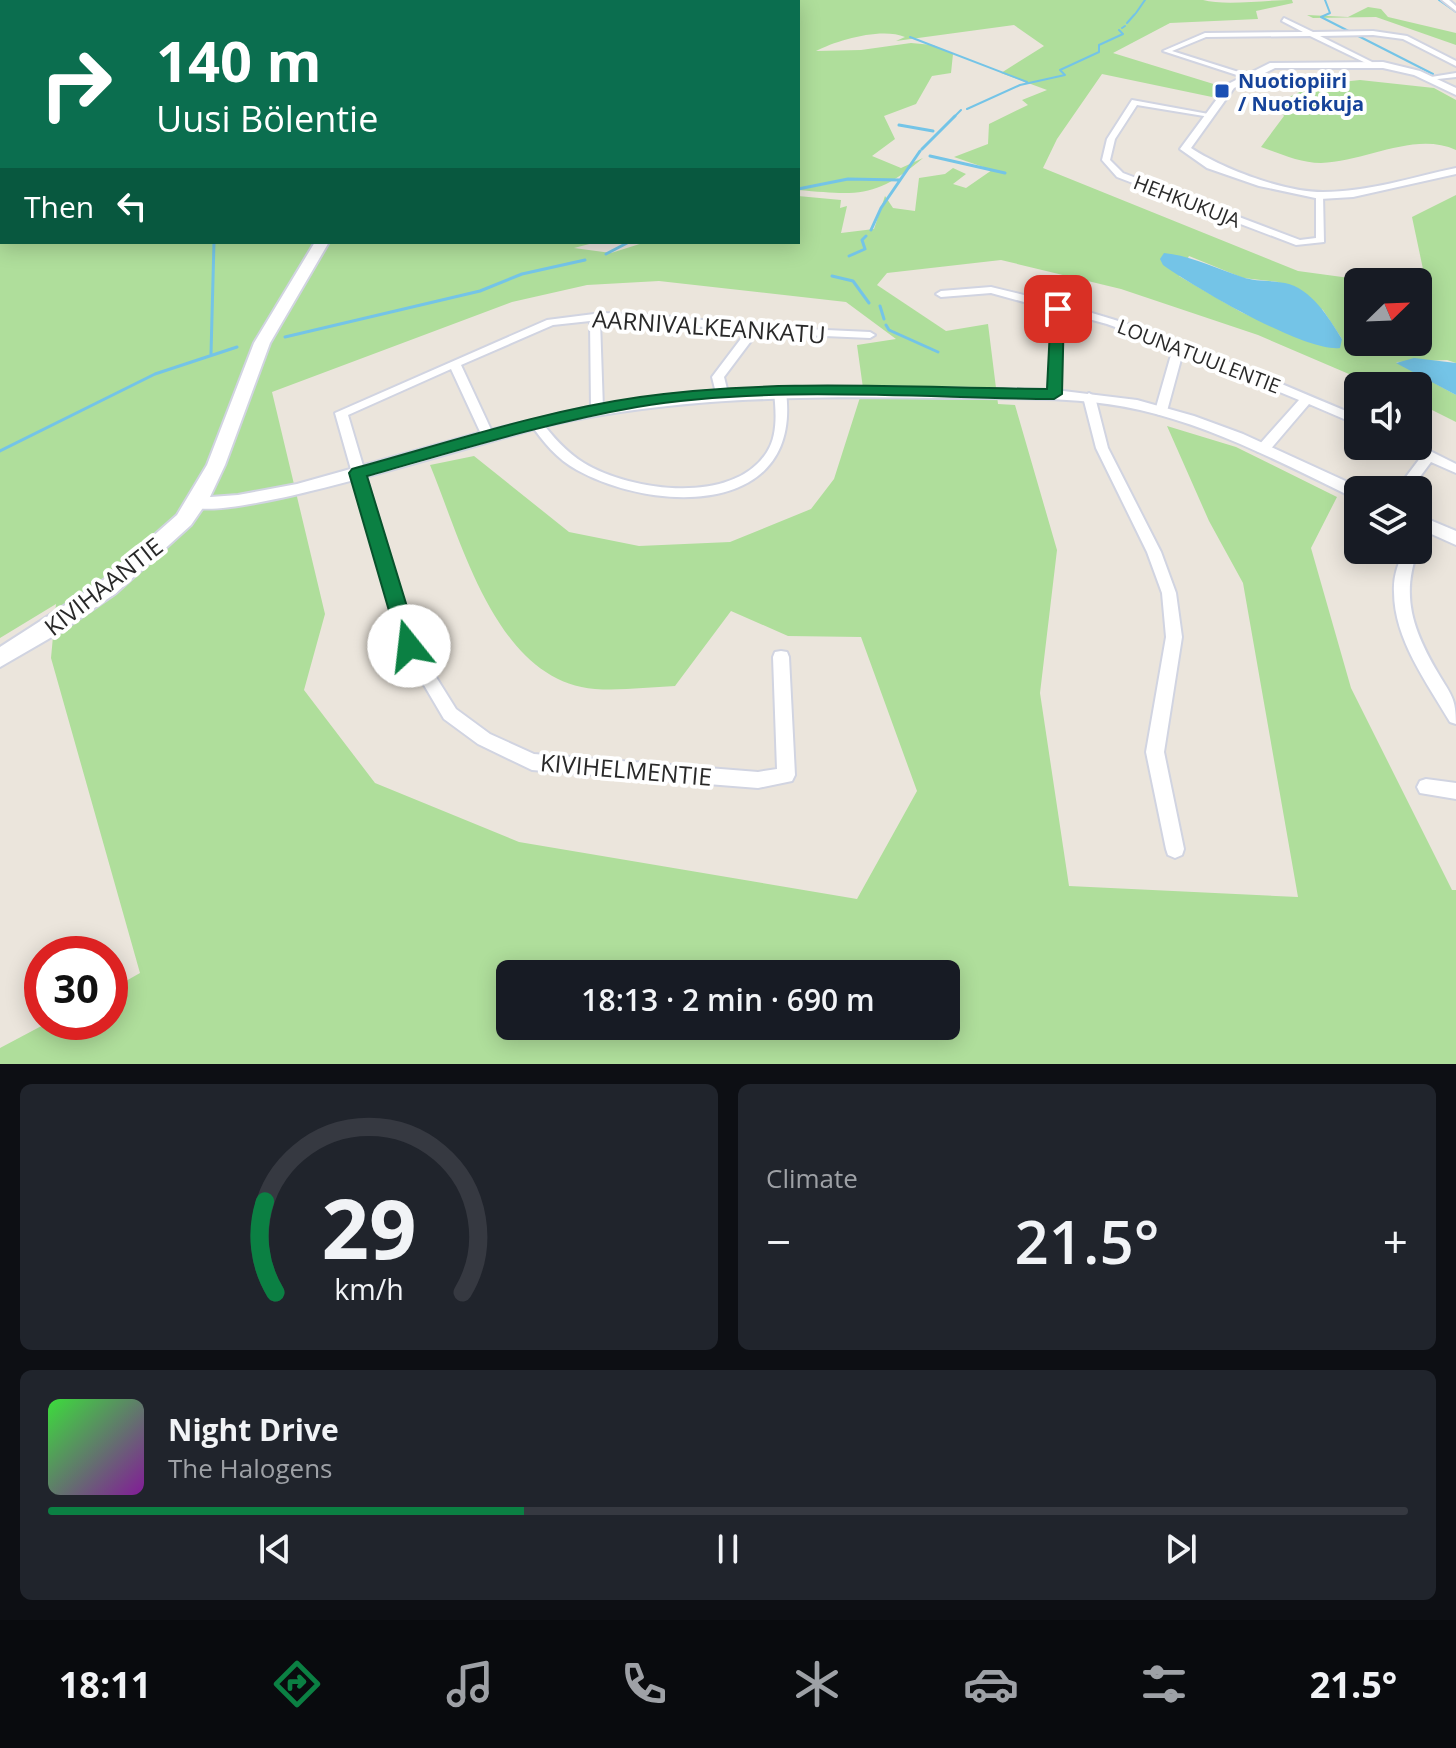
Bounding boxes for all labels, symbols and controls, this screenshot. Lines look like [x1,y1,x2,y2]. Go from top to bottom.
text: 140 m [156,22,322,98]
icon: right [24,32,128,136]
place label: Nuotiopiiri / Nuotiokuja [1238,67,1364,117]
marker: Nuotiopiiri / Nuotiokuja [1213,82,1231,100]
text: Uusi Bölentie [156,94,378,143]
street label: HEHKUKUJA [1130,168,1245,234]
icon: left [110,184,154,228]
text: Then [24,186,94,227]
north arrow [1344,268,1432,356]
map controls [1344,268,1432,564]
pin [1024,275,1092,343]
icon: arrive [1036,287,1080,331]
street label: AARNIVALKEANKATU [591,301,827,351]
street label: LOUNATUULENTIE [1114,312,1284,400]
button: sound [1344,372,1432,460]
button: layers [1344,476,1432,564]
street label: KIVIHAANTIE [37,529,169,643]
position arrow [367,604,451,688]
street label: KIVIHELMENTIE [539,745,713,793]
speed limit sign: 30 [24,936,128,1040]
text: 18:13 · 2 min · 690 m [581,979,875,1020]
text: Climate [766,1160,858,1196]
text: 29 [321,1170,417,1283]
text: 21.5° [1014,1200,1160,1282]
text: − [766,1211,791,1271]
text: + [1383,1211,1408,1271]
text: km/h [334,1269,404,1308]
text: Night Drive [168,1409,339,1450]
text: The Halogens [168,1450,333,1486]
icon: previous [253,1527,297,1571]
icon: pause [706,1527,750,1571]
icon: next [1159,1527,1203,1571]
icon: directions [269,1656,325,1712]
icon: music [442,1656,498,1712]
icon: phone [616,1656,672,1712]
icon: climate [789,1656,845,1712]
icon: car [963,1656,1019,1712]
icon: filters [1136,1656,1192,1712]
text: 18:11 [59,1660,151,1709]
text: 21.5° [1310,1660,1397,1709]

